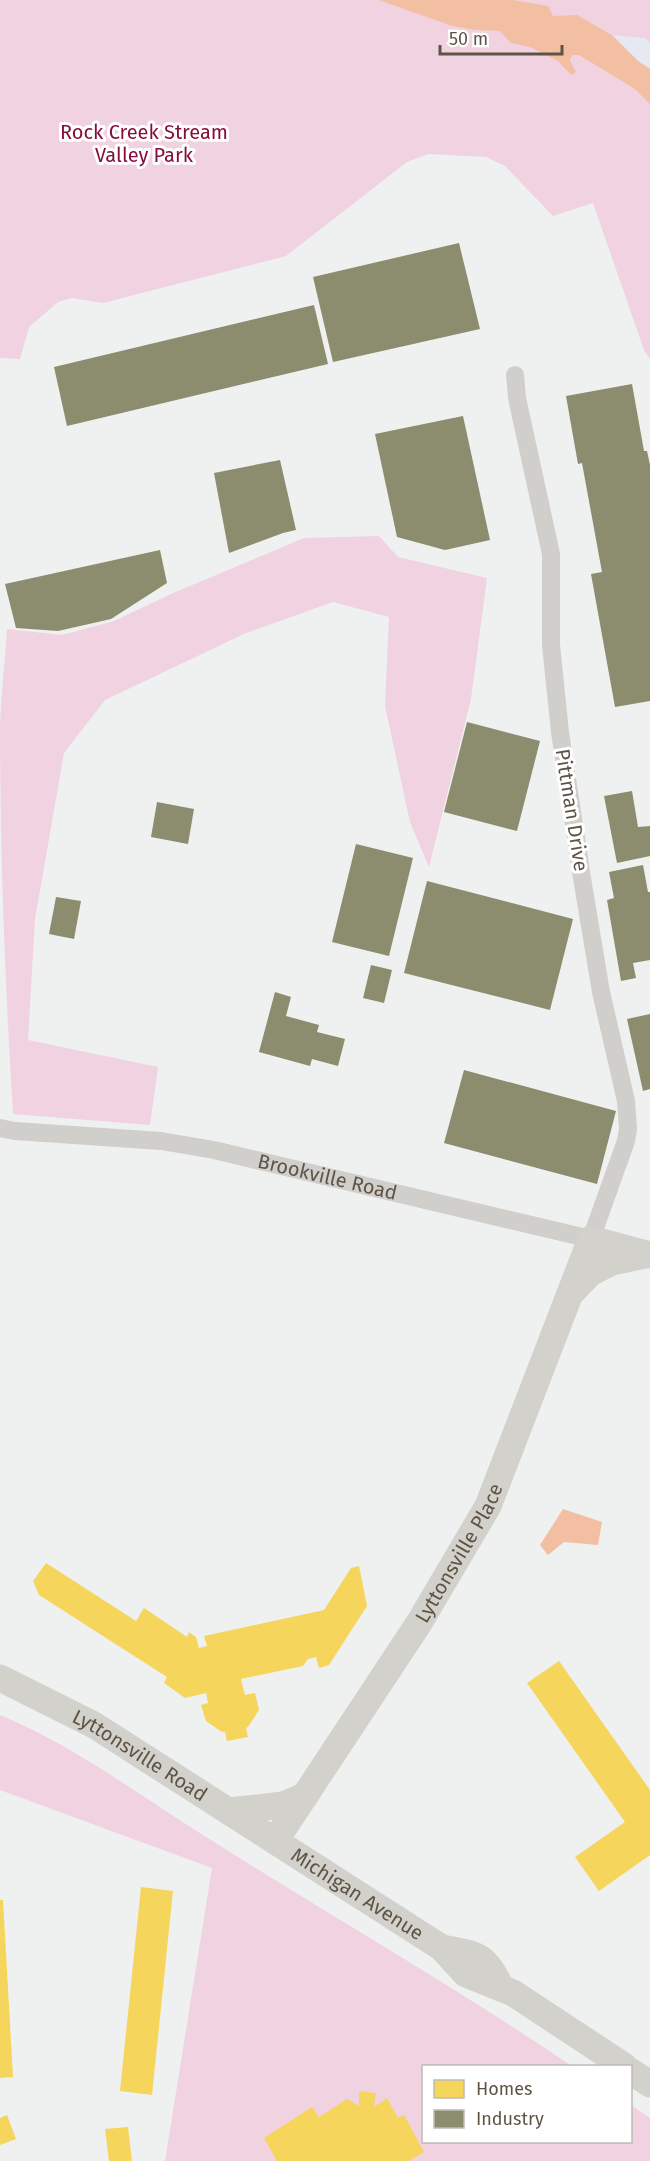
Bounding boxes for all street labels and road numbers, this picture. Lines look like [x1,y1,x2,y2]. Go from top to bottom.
street label: Pittman Drive [550,747,594,873]
street label: Brookville Road [255,1149,400,1205]
street label: Lyttonsville Place [410,1480,508,1627]
street label: Lyttonsville Road [69,1704,212,1806]
street label: Michigan Avenue [287,1843,428,1945]

